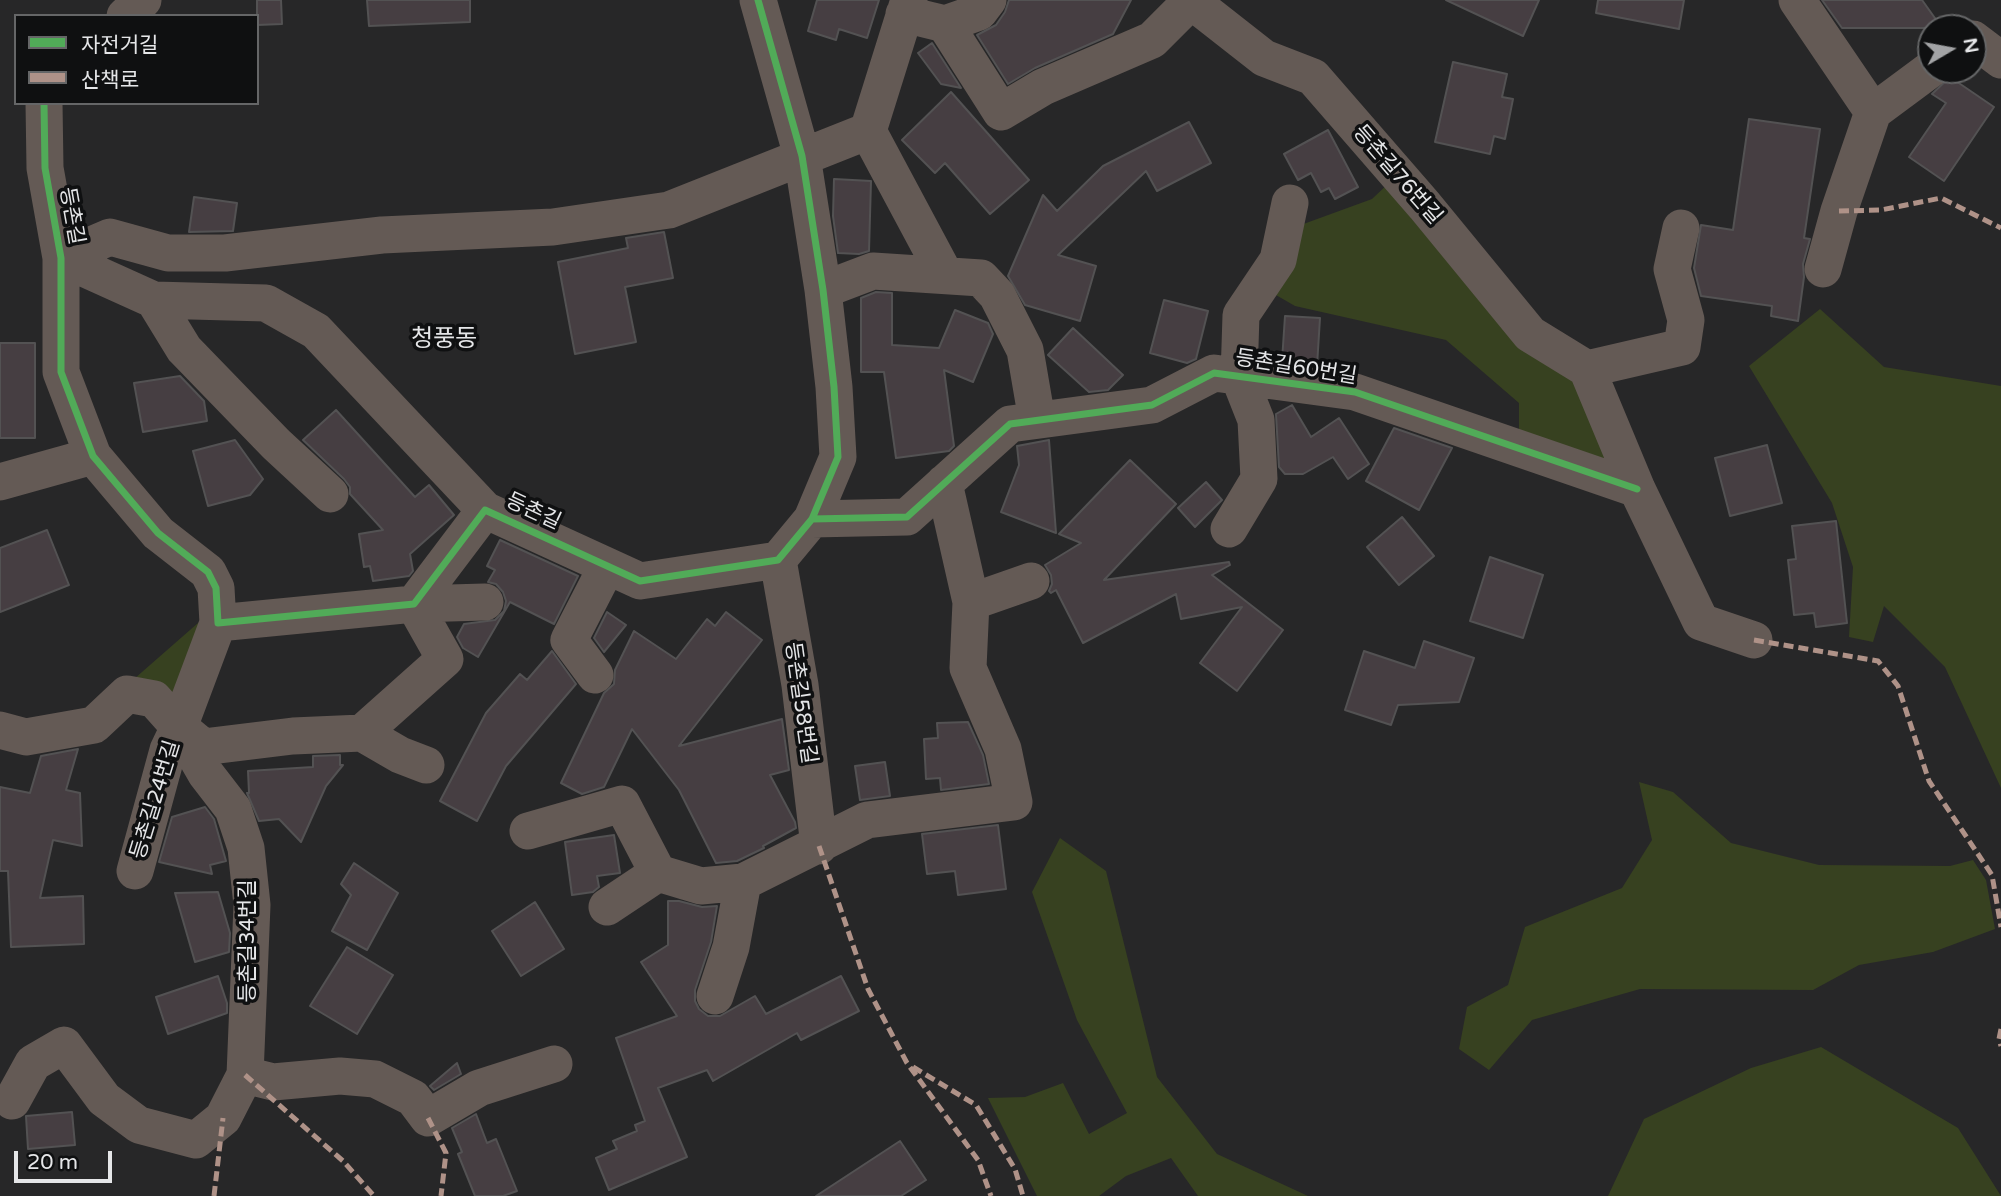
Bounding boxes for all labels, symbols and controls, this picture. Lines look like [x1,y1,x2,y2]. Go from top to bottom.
legend [14,14,259,105]
north arrow [1917,14,1987,84]
text: 자전거길 [81,33,158,58]
text: N [1959,36,1983,55]
text: 산책로 [81,68,139,93]
street label: 등촌길76번길 [1347,120,1447,230]
street label: 등촌길 [54,185,88,247]
district label: 청풍동 [411,326,477,354]
street label: 등촌길60번길 [1233,346,1359,390]
street label: 등촌길 [501,488,565,536]
street label: 등촌길58번길 [779,640,821,766]
street label: 등촌길24번길 [126,738,186,862]
street label: 등촌길34번길 [235,880,261,1002]
scale bar [18,1136,116,1180]
text: 20 m [27,1150,78,1175]

